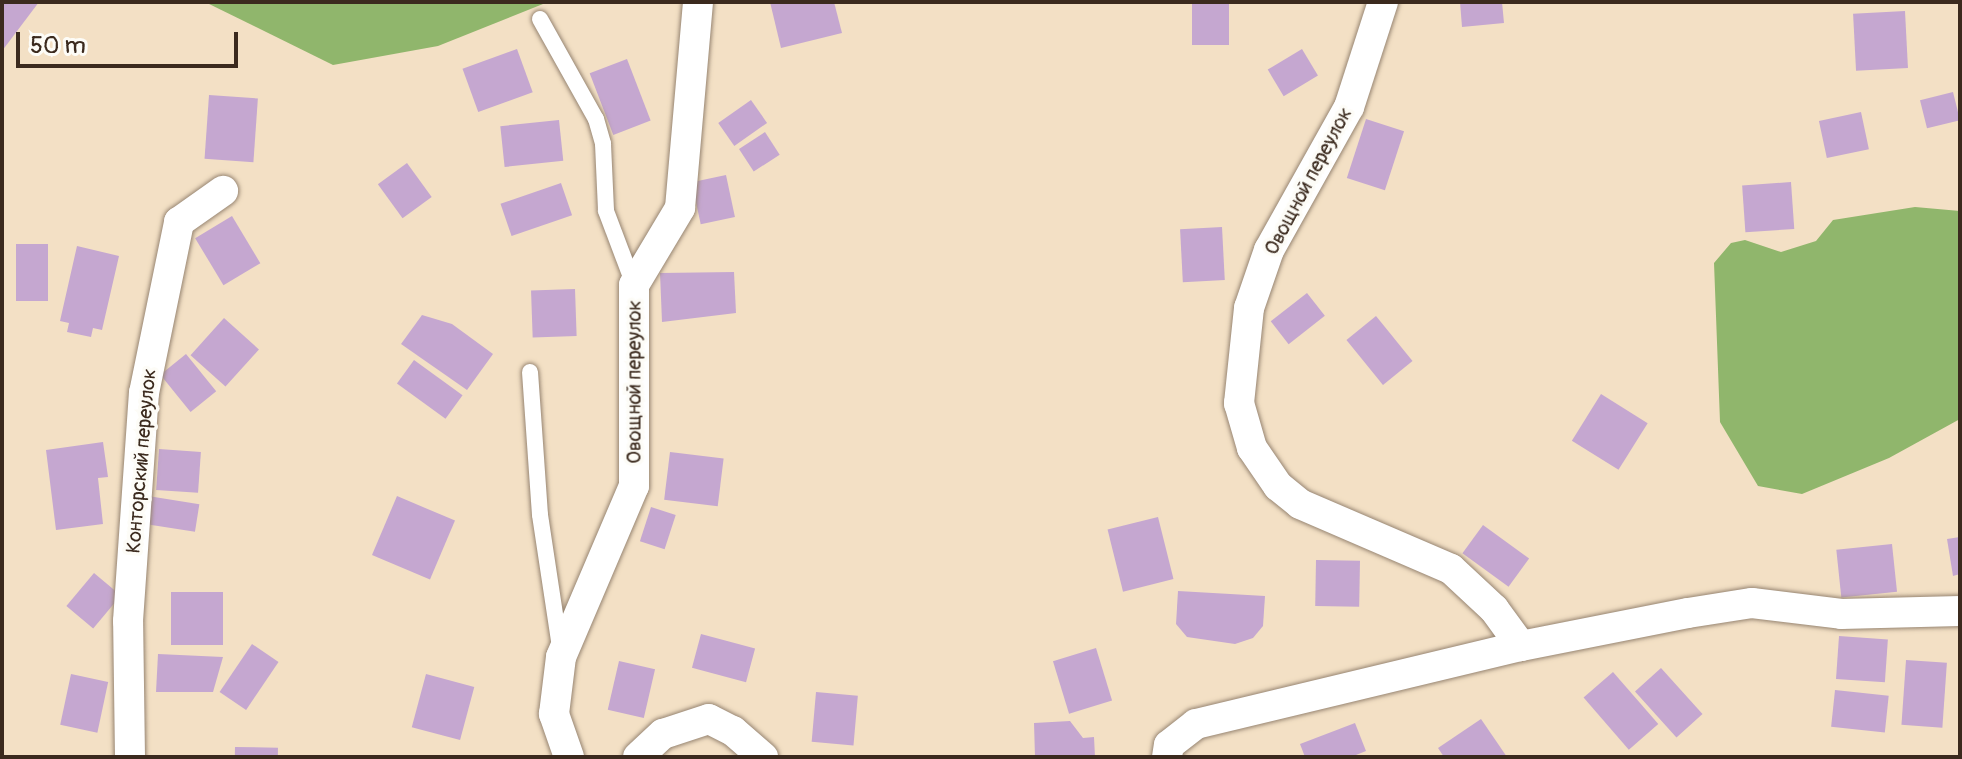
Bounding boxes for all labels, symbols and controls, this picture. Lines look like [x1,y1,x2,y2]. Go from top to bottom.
scale bar [20,16,242,66]
text: 50 m [30,31,86,60]
street label: Овощной переулок [1259,103,1357,259]
street label: Овощной переулок [622,300,646,464]
street label: Конторский переулок [121,368,161,554]

